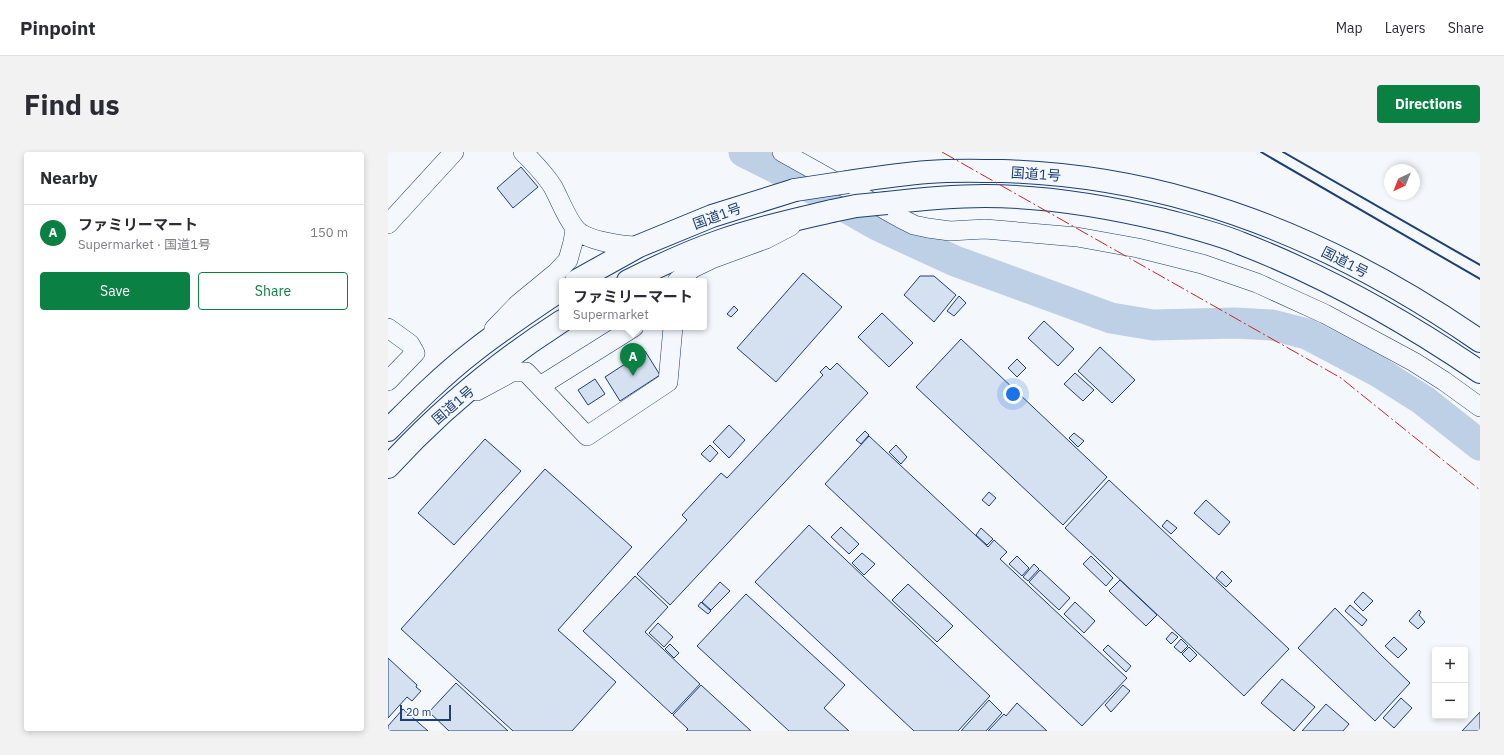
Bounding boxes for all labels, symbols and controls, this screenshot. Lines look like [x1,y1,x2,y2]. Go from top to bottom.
text: Pinpoint [20,16,96,40]
text: Map [1336,19,1363,37]
text: Layers [1385,19,1426,37]
text: Share [1448,19,1484,37]
button: Directions [1377,85,1480,123]
text: Find us [24,86,120,123]
street label: 国道1号 [1010,163,1062,185]
north arrow [1384,164,1420,200]
text: Nearby [40,167,98,189]
street label: 国道1号 [690,199,744,233]
text: ファミリーマート [78,215,198,234]
text: A [49,224,57,241]
text: 150 m [310,224,348,241]
text: Supermarket · 国道1号 [78,236,211,253]
street label: 国道1号 [1318,243,1372,281]
button: Save [40,272,190,310]
button: Share [198,272,348,310]
popup [559,278,707,330]
text: ファミリーマート [573,287,693,306]
text: Supermarket [573,306,649,323]
pin: A [620,343,646,376]
street label: 国道1号 [428,382,478,428]
your location [1003,384,1023,404]
map controls [1432,647,1468,719]
button: + [1432,647,1468,683]
button: − [1432,683,1468,719]
scale bar [400,703,451,722]
text: 20 m [406,705,431,719]

